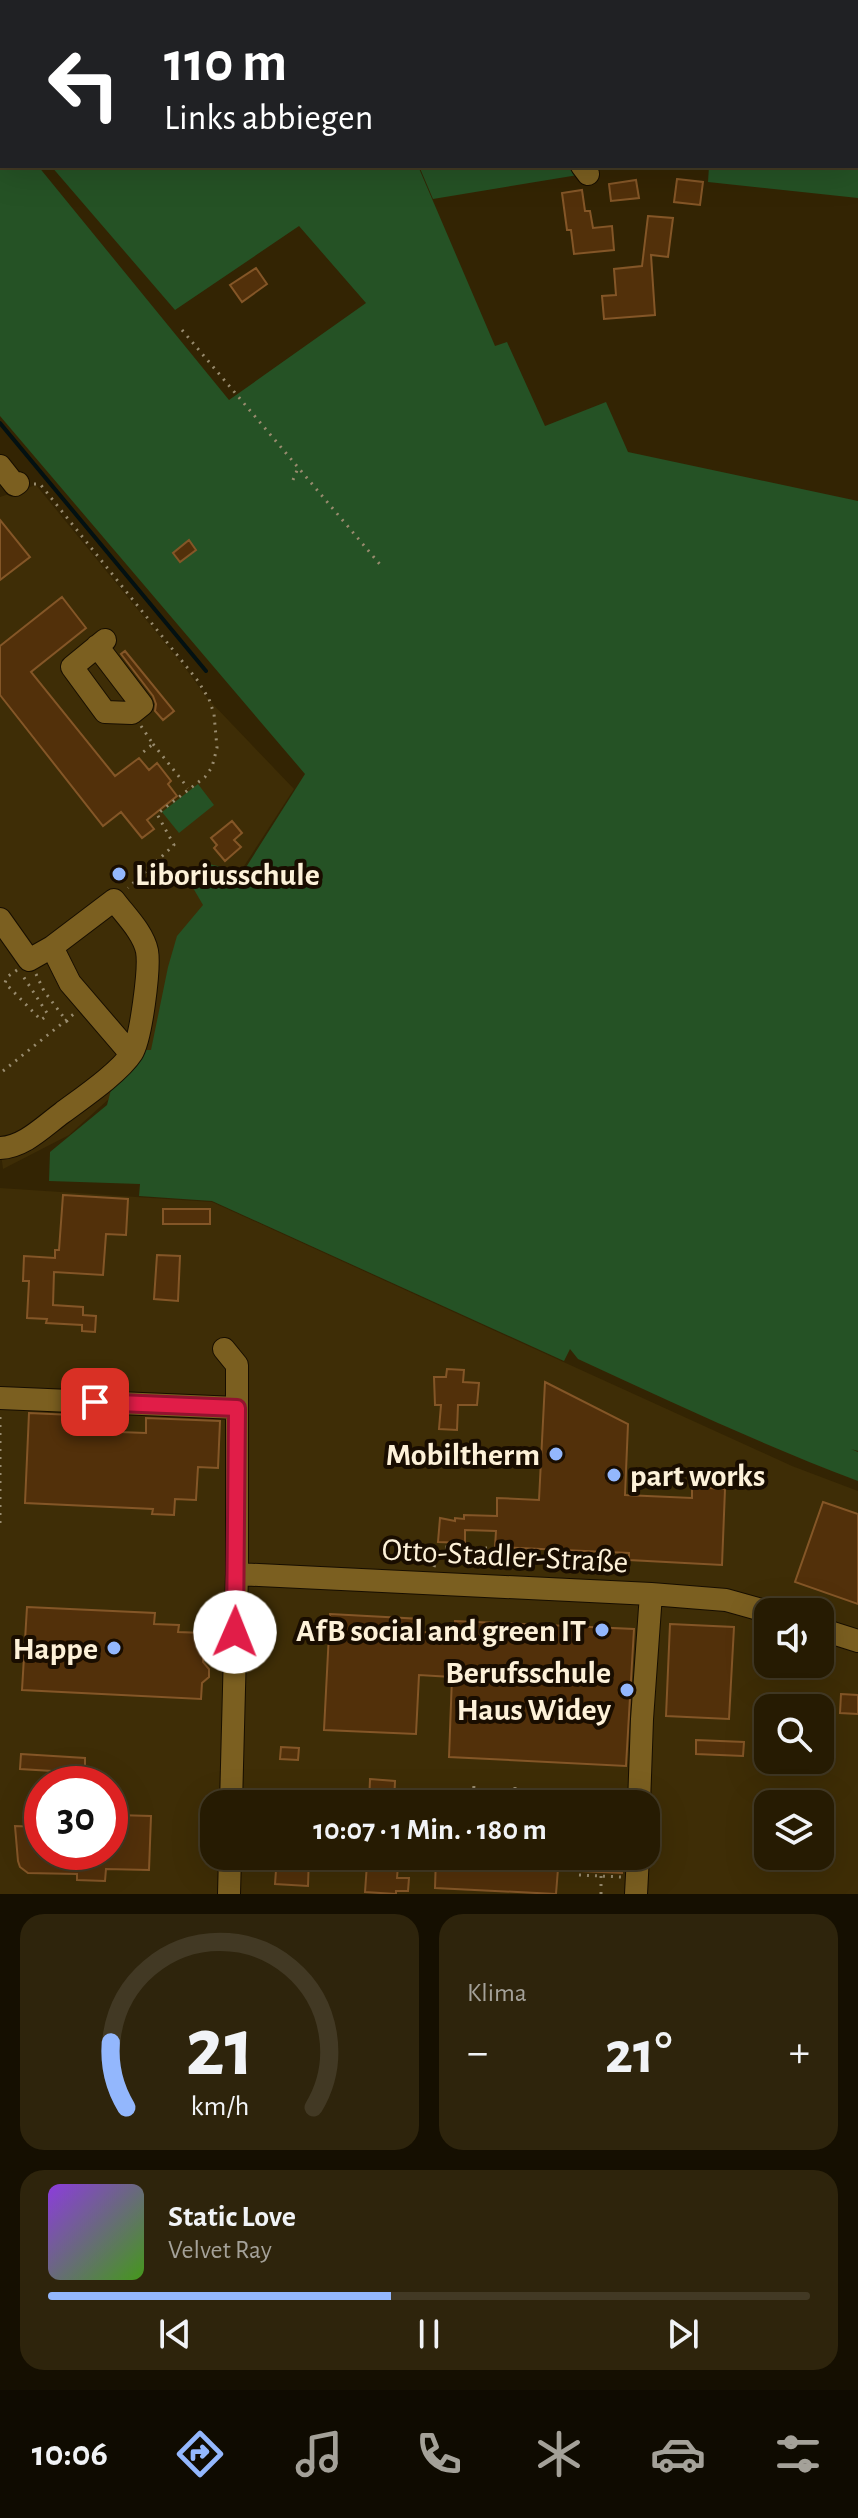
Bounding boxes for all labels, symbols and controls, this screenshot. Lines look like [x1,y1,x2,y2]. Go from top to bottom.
icon: left [32,32,136,136]
text: 110 m [164,35,287,91]
text: Links abbiegen [164,100,373,136]
place label: Liboriusschule [135,859,320,891]
marker: Liboriusschule [110,865,128,883]
pin [61,1368,129,1436]
icon: arrive [73,1380,117,1424]
place label: Mobiltherm [386,1439,540,1471]
marker: Mobiltherm [547,1445,565,1463]
place label: part works [630,1460,765,1492]
marker: part works [605,1466,623,1484]
street label: Otto-Stadler-Straße [381,1534,629,1578]
position arrow [193,1590,277,1674]
map controls [754,1598,834,1870]
button: sound [754,1598,834,1678]
place label: AfB social and green IT [296,1615,586,1647]
marker: AfB social and green IT [593,1621,611,1639]
place label: Happe [13,1633,98,1665]
marker: Happe [105,1639,123,1657]
place label: Berufsschule Haus Widey [445,1657,612,1726]
marker: Berufsschule Haus Widey [618,1681,636,1699]
button: search [754,1694,834,1774]
speed limit sign: 30 [24,1766,128,1870]
button: layers [754,1790,834,1870]
text: 10:07 · 1 Min. · 180 m [313,1815,547,1845]
text: Klima [467,1980,527,2006]
text: 21 [185,2007,254,2091]
text: 21° [605,2024,672,2084]
text: − [467,2031,488,2075]
text: + [789,2031,810,2075]
text: km/h [190,2092,249,2121]
text: Static Love [168,2202,296,2232]
text: Velvet Ray [168,2237,272,2263]
icon: previous [153,2312,197,2356]
icon: pause [407,2312,451,2356]
icon: next [661,2312,705,2356]
icon: directions [172,2426,228,2482]
icon: music [291,2426,347,2482]
icon: phone [411,2426,467,2482]
icon: climate [531,2426,587,2482]
icon: car [650,2426,706,2482]
icon: filters [770,2426,826,2482]
text: 10:06 [32,2436,108,2472]

